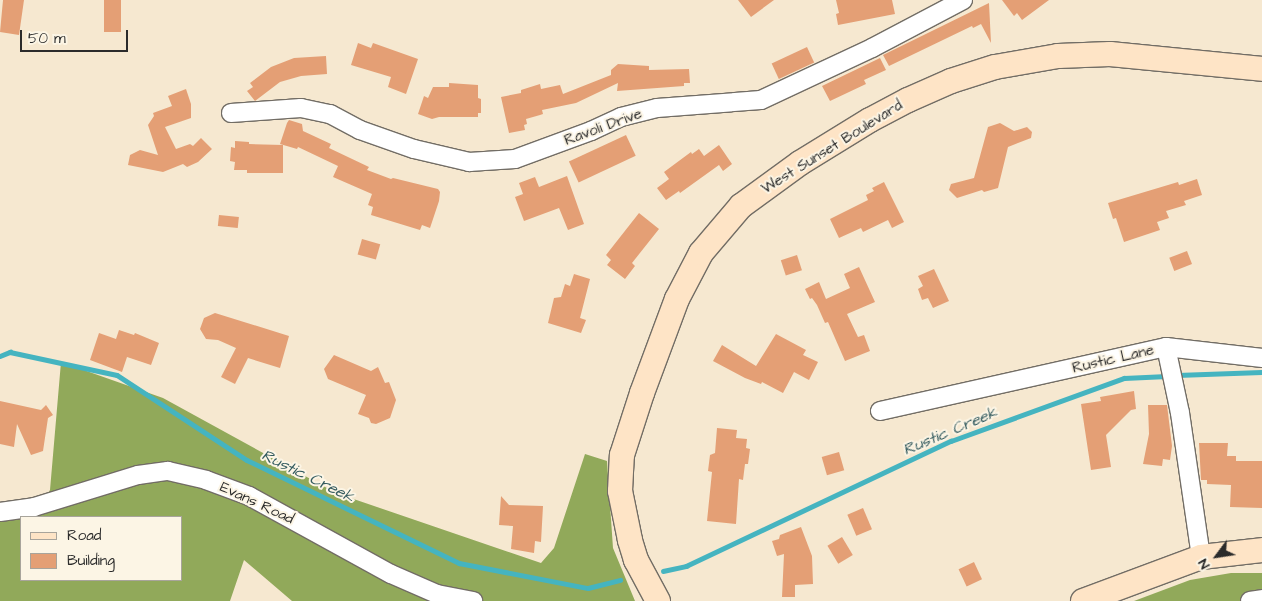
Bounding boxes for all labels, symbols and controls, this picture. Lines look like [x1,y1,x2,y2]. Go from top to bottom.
scale bar [22,20,130,52]
text: 50 m [28,28,66,49]
street label: West Sunset Boulevard [758,96,906,198]
street label: Ravoli Drive [562,105,644,149]
street label: Rustic Lane [1070,341,1156,377]
water label: Rustic Creek [900,403,1000,459]
water label: Rustic Creek [259,445,357,507]
street label: Evans Road [217,478,297,528]
legend [20,516,182,581]
text: Road [67,525,101,546]
north arrow [1192,531,1242,581]
text: Building [67,550,115,571]
text: N [1193,555,1215,573]

